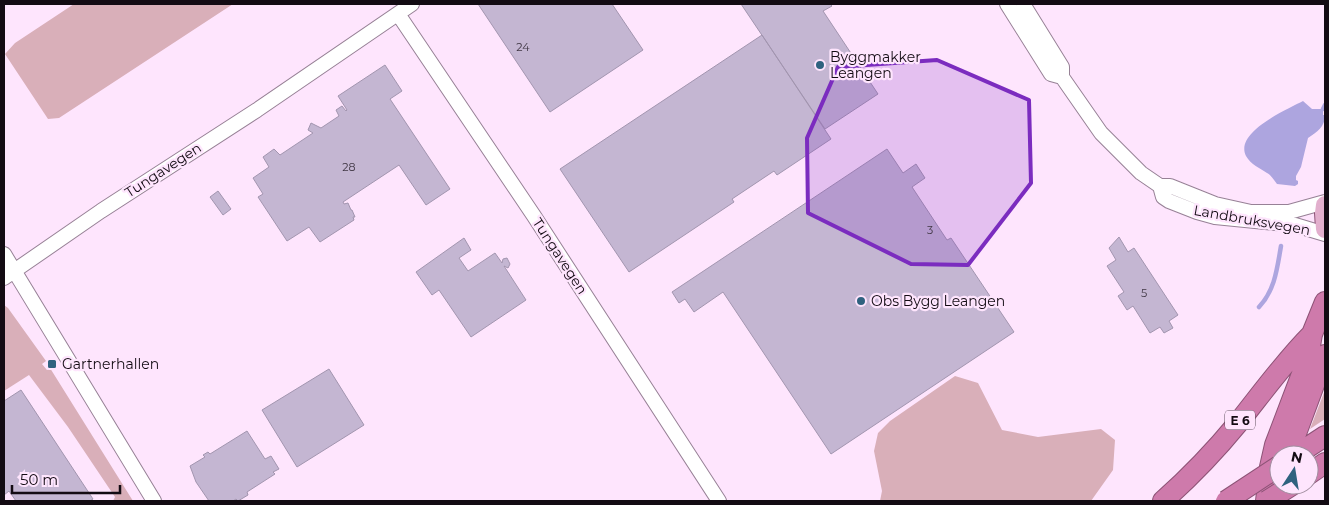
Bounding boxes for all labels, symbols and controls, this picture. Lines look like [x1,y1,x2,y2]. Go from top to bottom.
house number: 24 [516,40,530,54]
place label: Byggmakker Leangen [830,48,921,82]
marker: Byggmakker Leangen [814,59,826,71]
street label: Tungavegen [121,139,205,201]
house number: 28 [342,160,356,174]
street label: Landbruksvegen [1192,201,1312,239]
street label: Tungavegen [529,214,591,298]
house number: 3 [927,223,933,237]
house number: 5 [1141,286,1147,300]
place label: Obs Bygg Leangen [871,292,1005,310]
marker: Obs Bygg Leangen [855,295,867,307]
place label: Gartnerhallen [62,355,159,373]
marker: Gartnerhallen [46,358,58,370]
road number: E 6 [1225,410,1255,430]
north arrow [1269,445,1319,495]
text: N [1289,447,1304,467]
scale bar [12,462,120,494]
text: 50 m [20,470,58,489]

